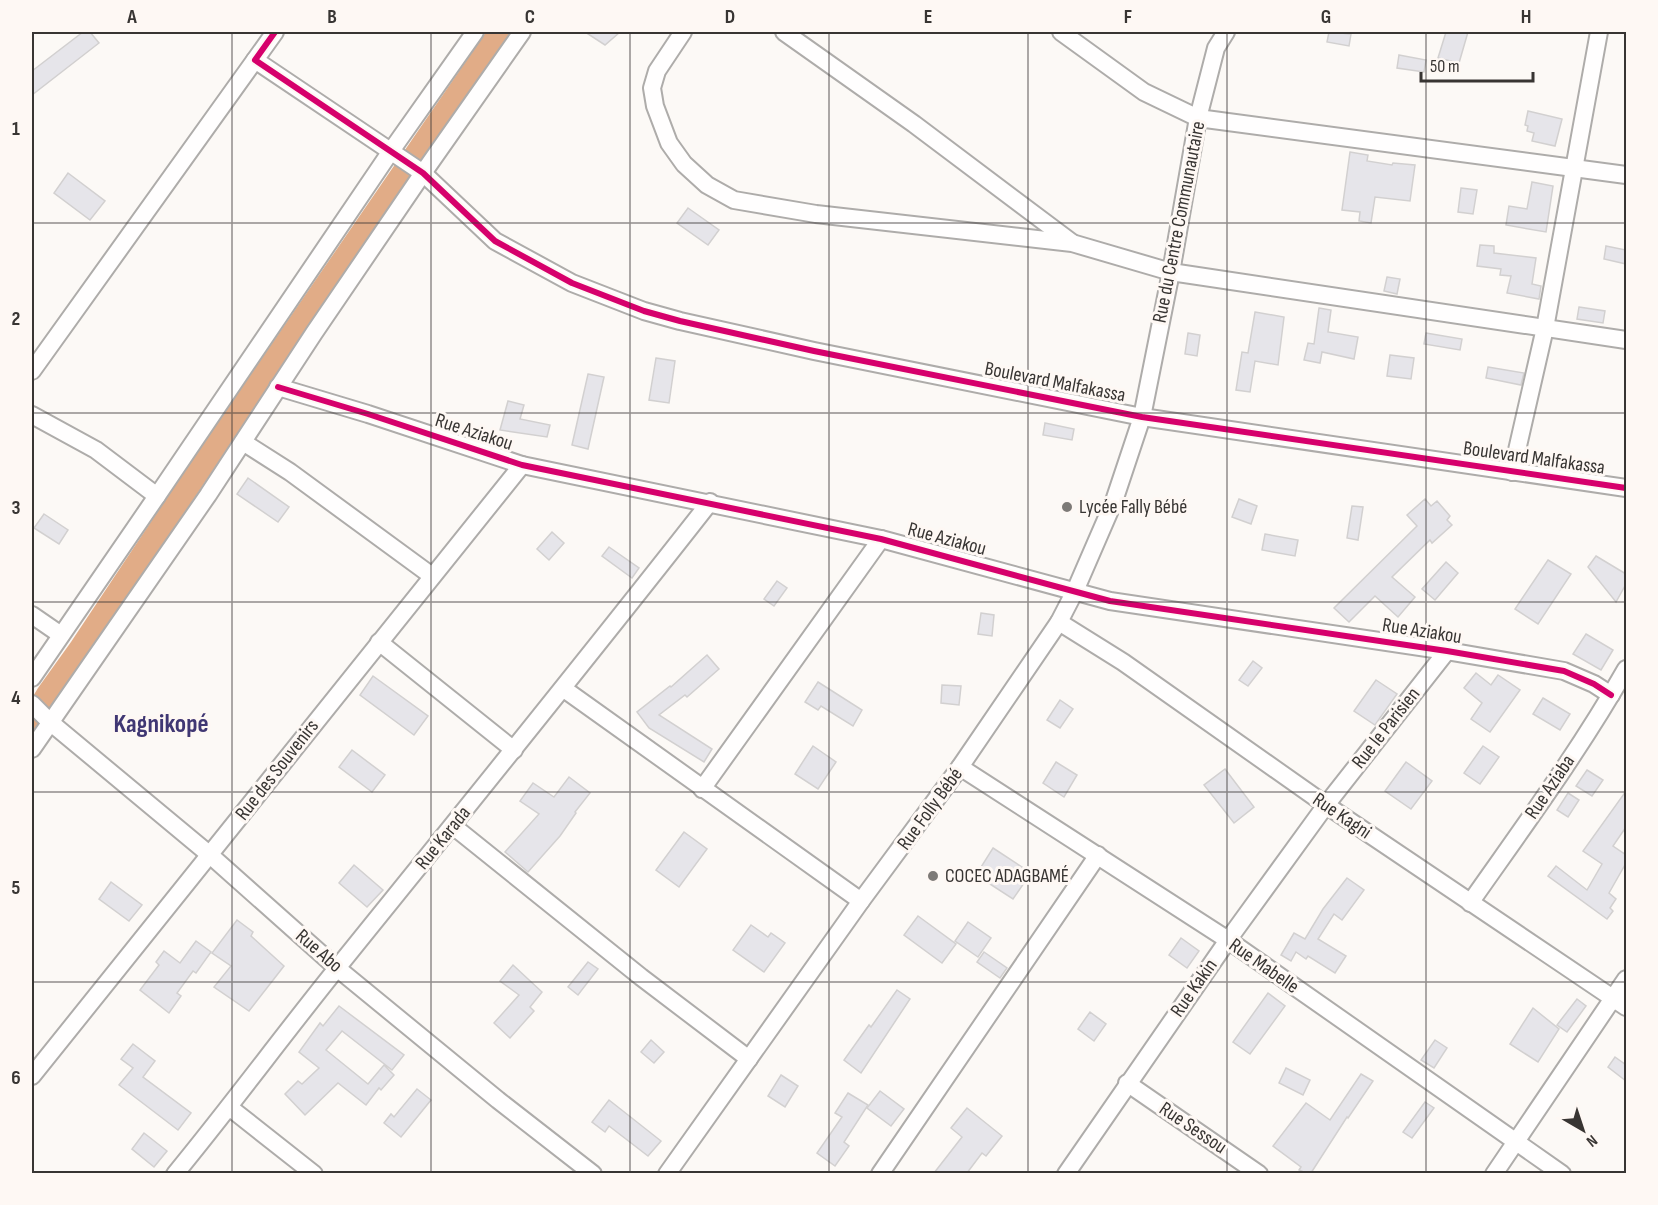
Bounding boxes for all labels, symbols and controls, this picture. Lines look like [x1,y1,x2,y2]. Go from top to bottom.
text: A [126,5,137,29]
text: B [327,5,337,29]
text: C [525,5,535,29]
text: D [725,5,735,29]
text: E [924,5,932,29]
text: F [1124,5,1132,29]
text: G [1321,5,1331,29]
text: H [1521,5,1531,29]
scale bar [1421,45,1534,83]
text: 50 m [1430,56,1460,77]
text: 1 [12,117,20,141]
street label: Rue du Centre Communautaire [1148,119,1210,325]
text: 2 [12,307,20,331]
street label: Boulevard Malfakassa [983,357,1127,407]
street label: Rue Aziakou [432,408,516,456]
street label: Boulevard Malfakassa [1462,436,1606,480]
place label: Lycée Fally Bébé [1079,495,1187,519]
text: 3 [12,496,21,520]
marker: Lycée Fally Bébé [1060,500,1074,514]
street label: Rue Aziakou [905,517,989,561]
street label: Rue Aziakou [1381,613,1463,649]
street label: Rue le Parisien [1347,683,1425,773]
text: 4 [11,686,21,710]
district label: Kagnikopé [113,709,209,740]
street label: Rue des Souvenirs [230,715,324,825]
street label: Rue Aziaba [1520,750,1580,824]
street label: Rue Folly Bébé [892,763,968,855]
street label: Rue Kagni [1308,788,1376,844]
street label: Rue Karada [410,801,476,875]
place label: COCEC ADAGBAMÉ [945,864,1069,888]
marker: COCEC ADAGBAMÉ [926,869,940,883]
text: 5 [12,876,21,900]
street label: Rue Abo [291,924,347,978]
street label: Rue Mabelle [1224,933,1304,999]
street label: Rue Kakin [1165,954,1223,1022]
text: 6 [11,1066,21,1090]
street label: Rue Sessou [1155,1097,1231,1159]
north arrow [1553,1100,1613,1160]
text: N [1582,1130,1601,1151]

